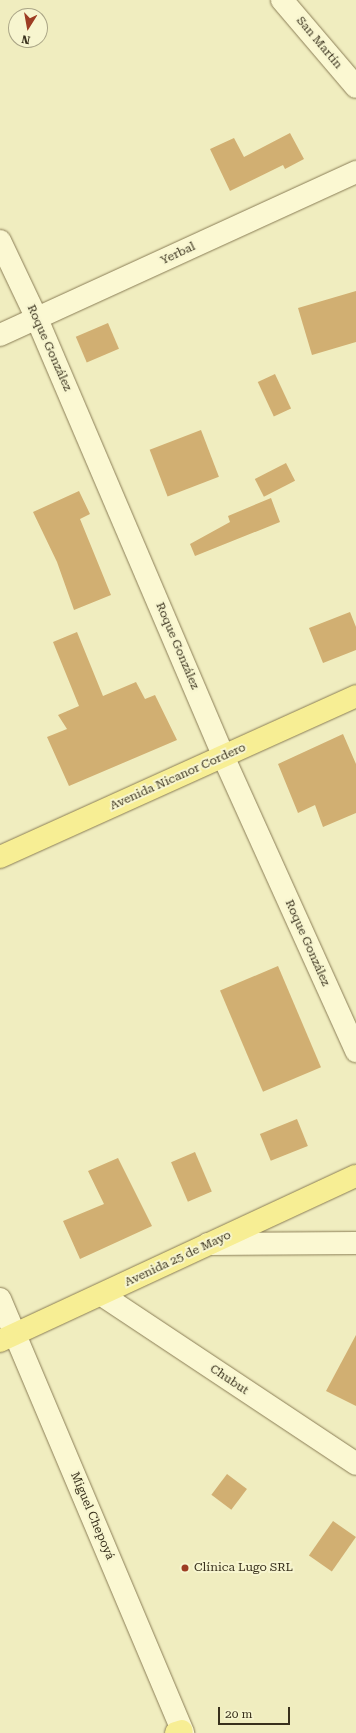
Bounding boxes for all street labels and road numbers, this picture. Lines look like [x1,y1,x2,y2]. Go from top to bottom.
street label: San Martín [293,14,345,72]
street label: Yerbal [158,240,198,268]
street label: Roque González [24,303,74,393]
street label: Roque González [152,600,202,692]
street label: Avenida Nicanor Cordero [108,740,248,814]
street label: Roque González [282,898,332,988]
street label: Avenida 25 de Mayo [123,1228,233,1290]
street label: Chubut [207,1362,251,1398]
street label: Miguel Chepoyá [67,1470,117,1562]

